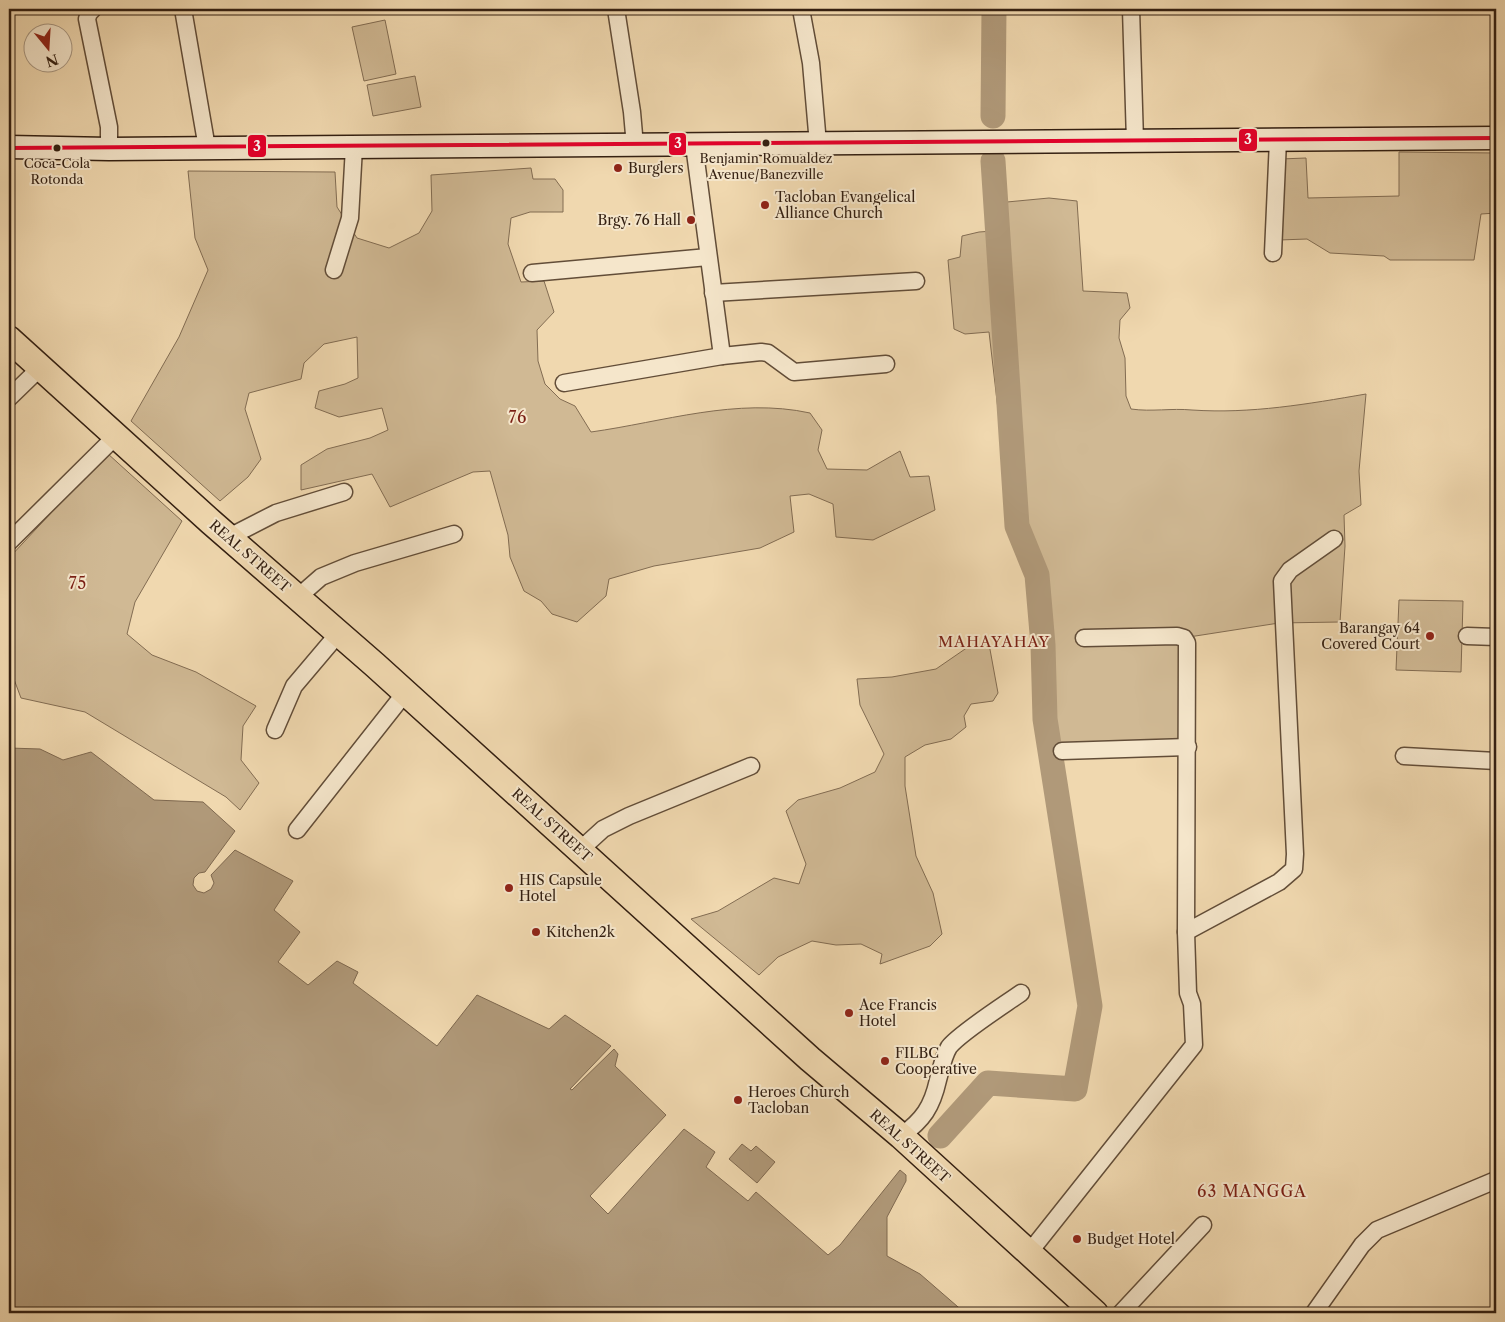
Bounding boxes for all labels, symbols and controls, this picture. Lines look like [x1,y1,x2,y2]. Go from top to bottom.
north arrow [22,22,72,72]
text: N [43,50,61,71]
line badge: 3 [1238,128,1258,152]
text: 3 [1244,130,1252,148]
line badge: 3 [668,132,687,156]
line badge: 3 [247,134,267,158]
text: 3 [674,134,682,152]
text: 3 [253,137,261,155]
marker: Benjamin Romualdez Avenue/Banezville [761,138,771,148]
marker: Coca-Cola Rotonda [52,143,62,153]
place label: Benjamin Romualdez Avenue/Banezville [700,150,833,182]
place label: Coca-Cola Rotonda [24,155,90,187]
place label: Burglers [628,159,684,177]
marker: Burglers [612,162,624,174]
place label: Tacloban Evangelical Alliance Church [774,188,915,222]
marker: Tacloban Evangelical Alliance Church [759,199,771,211]
place label: Brgy. 76 Hall [598,211,681,229]
marker: Brgy. 76 Hall [685,214,697,226]
district label: 76 [509,407,527,427]
street label: REAL STREET [206,516,295,596]
district label: 75 [69,573,87,593]
place label: Barangay 64 Covered Court [1321,619,1420,653]
marker: Barangay 64 Covered Court [1424,630,1436,642]
district label: MAHAYAHAY [938,632,1050,651]
street label: REAL STREET [508,784,596,866]
place label: HIS Capsule Hotel [519,871,602,905]
marker: HIS Capsule Hotel [503,882,515,894]
place label: Kitchen2k [546,923,616,941]
marker: Kitchen2k [530,926,542,938]
place label: Ace Francis Hotel [858,996,937,1030]
marker: Ace Francis Hotel [843,1007,855,1019]
place label: FILBC Cooperative [895,1044,977,1078]
marker: FILBC Cooperative [879,1055,891,1067]
place label: Heroes Church Tacloban [748,1083,850,1117]
marker: Heroes Church Tacloban [732,1094,744,1106]
street label: REAL STREET [866,1105,954,1187]
district label: 63 MANGGA [1197,1181,1307,1201]
place label: Budget Hotel [1087,1230,1175,1248]
marker: Budget Hotel [1071,1233,1083,1245]

